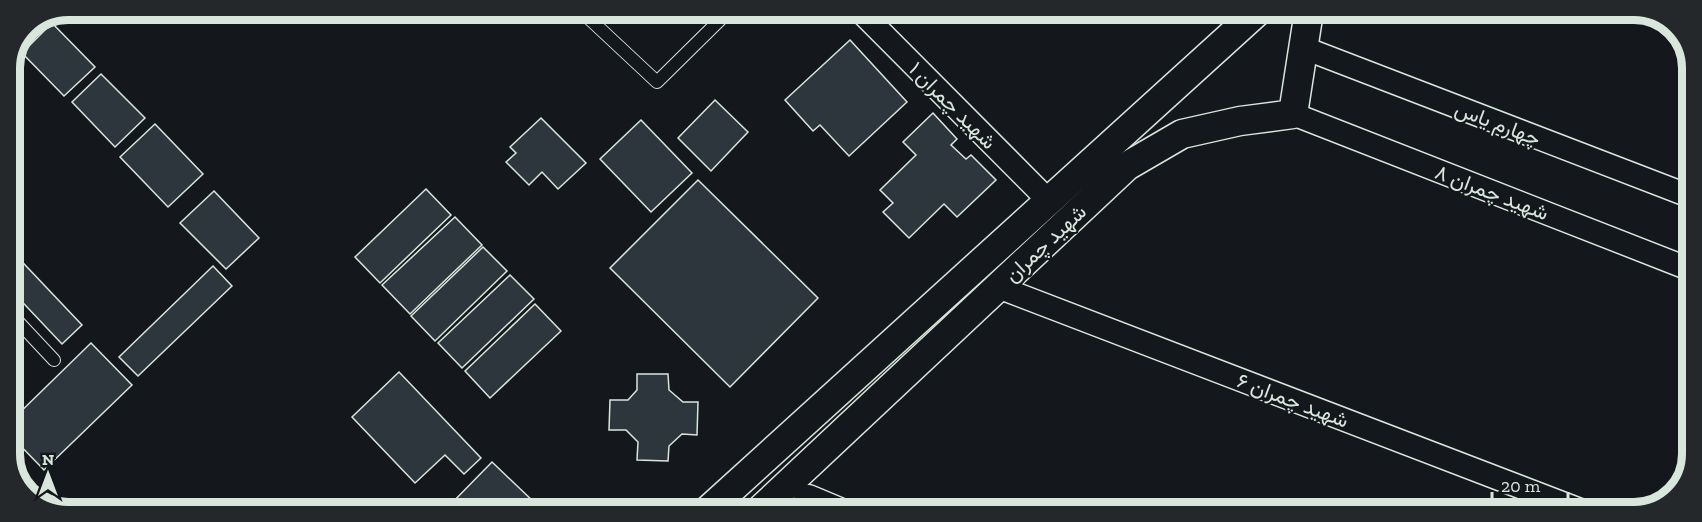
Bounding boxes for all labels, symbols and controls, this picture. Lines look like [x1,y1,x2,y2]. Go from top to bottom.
street label: شهید چمران ۱ [903,56,1002,155]
street label: چهارم یاس [1451,95,1544,153]
street label: شهید چمران ۸ [1431,159,1552,227]
street label: شهید چمران [999,199,1092,289]
street label: شهید چمران ۶ [1233,367,1352,435]
north arrow [18,444,78,504]
text: N [42,450,54,469]
scale bar [1492,465,1568,503]
text: 20 m [1501,475,1541,497]

